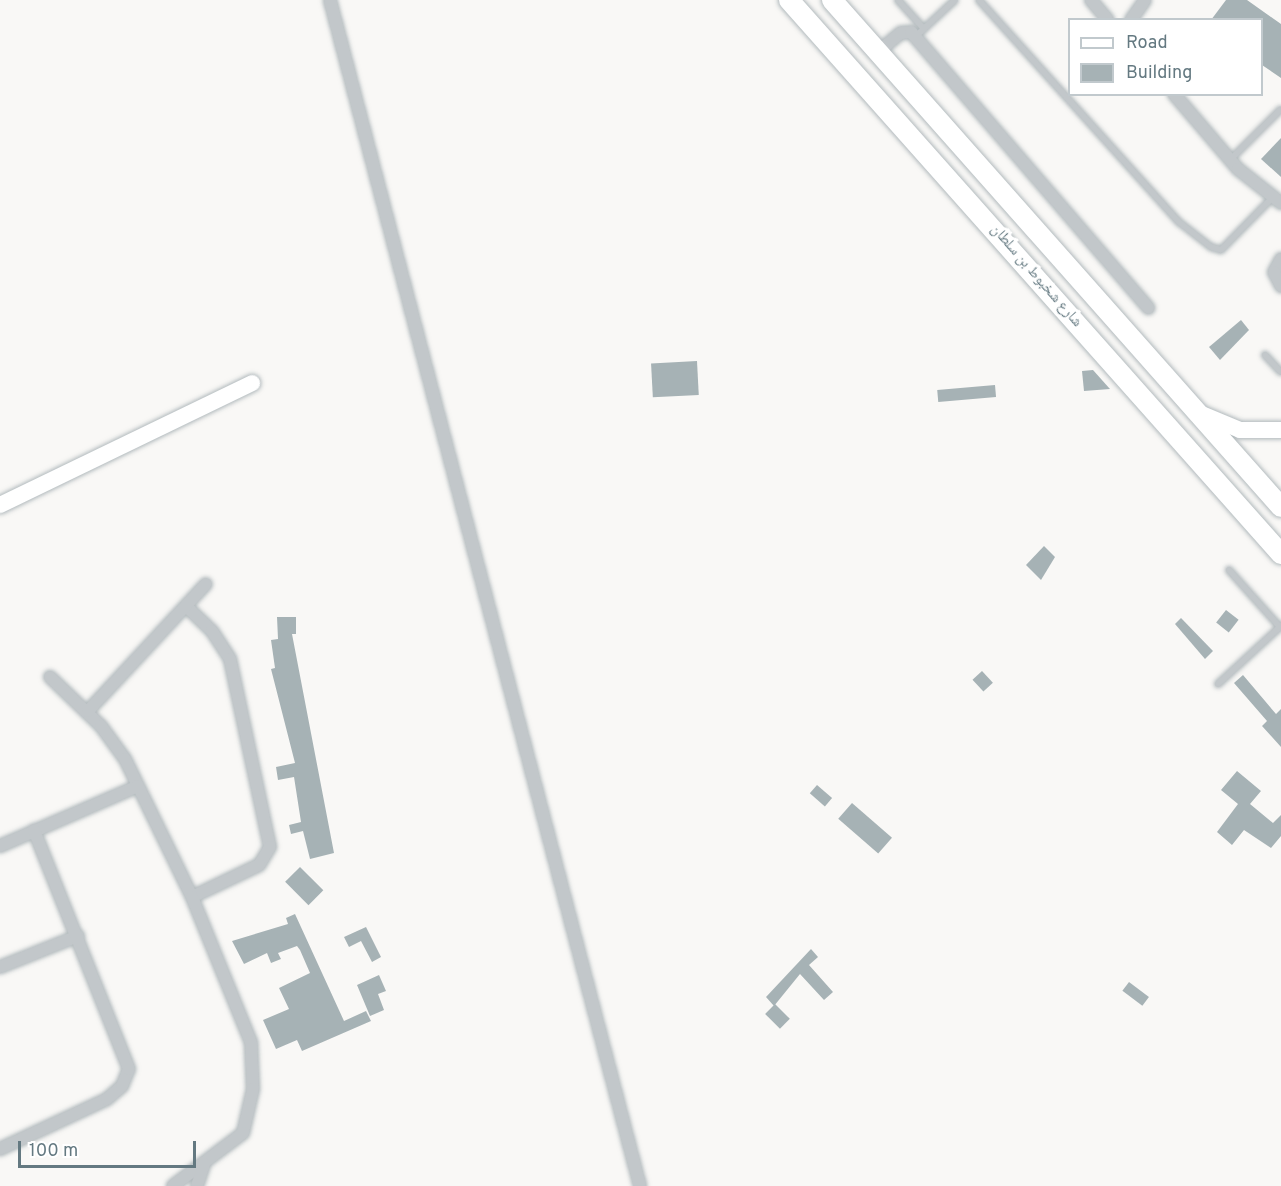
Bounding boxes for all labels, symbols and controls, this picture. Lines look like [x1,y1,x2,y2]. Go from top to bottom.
legend [1068,18,1263,96]
text: Road [1126,32,1168,55]
text: Building [1126,62,1192,85]
street label: شارع شخبوط بن سلطان [986,221,1086,331]
scale bar [21,1129,200,1167]
text: 100 m [29,1140,78,1163]

